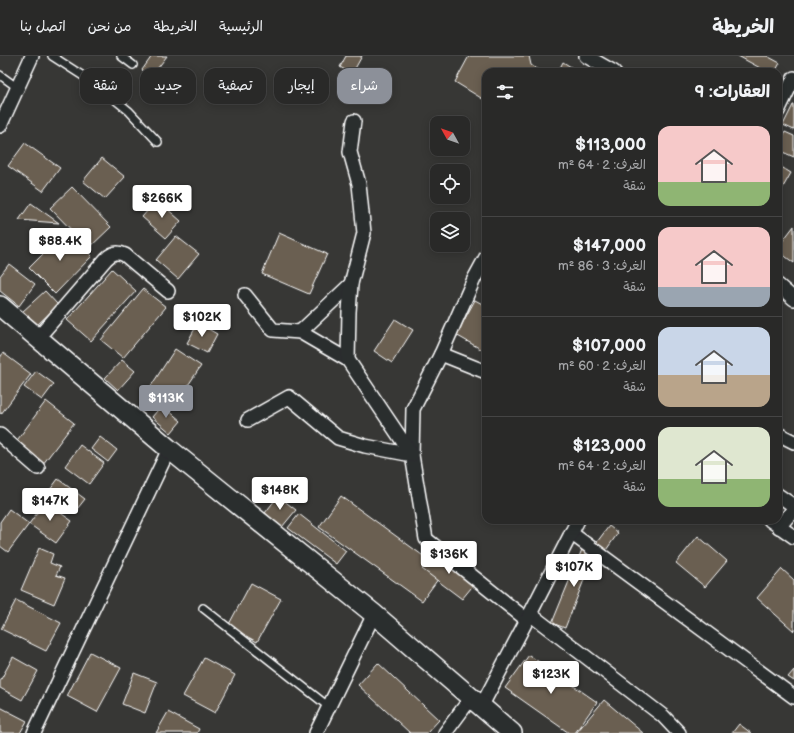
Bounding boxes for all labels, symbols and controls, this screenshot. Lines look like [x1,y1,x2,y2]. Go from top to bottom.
text: الخريطة [712,16,774,39]
text: اتصل بنا [20,18,66,35]
text: من نحن [88,18,131,35]
text: الخريطة [153,18,197,35]
text: الرئيسية [219,18,263,35]
chip: شقة [80,68,132,104]
chip: جديد [140,68,196,104]
chip: تصفية [204,68,266,104]
chip: إيجار [274,68,329,104]
chip: شراء [337,68,392,104]
icon: filters [494,81,516,103]
text: العقارات: 9 [694,82,770,102]
north arrow [430,116,470,156]
map controls [430,116,470,252]
text: $113,000 [575,135,646,155]
icon: home [690,142,738,190]
text: الغرف: 2 · 64 m² [558,157,646,173]
button: locate [430,164,470,204]
text: شقة [623,178,646,194]
pin: $266K [134,185,190,219]
text: $266K [142,190,182,206]
button: layers [430,212,470,252]
pin: $88.4K [27,228,93,262]
text: $88.4K [38,233,82,249]
text: $147,000 [573,236,646,256]
icon: home [690,243,738,291]
text: الغرف: 3 · 86 m² [558,258,646,274]
text: شقة [623,279,646,295]
pin: $102K [174,304,230,338]
text: $102K [183,309,221,325]
text: $107,000 [572,336,646,356]
icon: home [690,343,738,391]
text: الغرف: 2 · 60 m² [558,358,646,374]
text: شقة [623,379,646,395]
pin: $113K [138,385,194,419]
text: $113K [148,390,184,406]
text: $123,000 [572,436,646,456]
icon: home [690,443,738,491]
text: الغرف: 2 · 64 m² [558,458,646,474]
pin: $148K [252,477,308,511]
text: شقة [623,479,646,495]
text: $148K [261,482,299,498]
pin: $147K [22,488,78,522]
text: $147K [31,493,69,509]
pin: $136K [421,541,477,575]
text: $136K [430,546,468,562]
pin: $107K [546,554,602,588]
text: $107K [555,559,593,575]
pin: $123K [523,661,579,695]
text: $123K [532,666,570,682]

